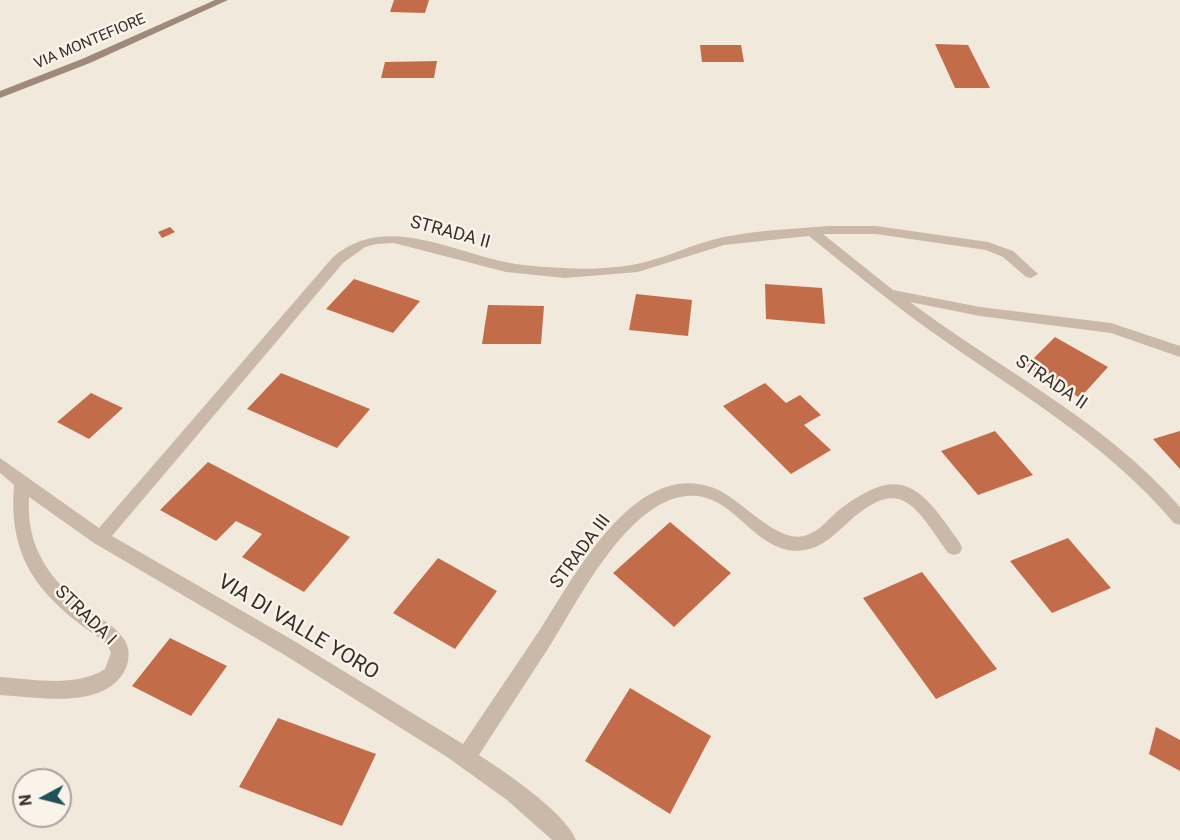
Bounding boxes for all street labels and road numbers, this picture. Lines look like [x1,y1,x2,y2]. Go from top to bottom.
street label: VIA MONTEFIORE [32,10,148,74]
street label: STRADA II [408,212,492,254]
street label: STRADA II [1011,351,1091,415]
street label: STRADA III [546,511,616,593]
street label: VIA DI VALLE YORO [213,570,383,686]
street label: STRADA I [50,581,120,651]

